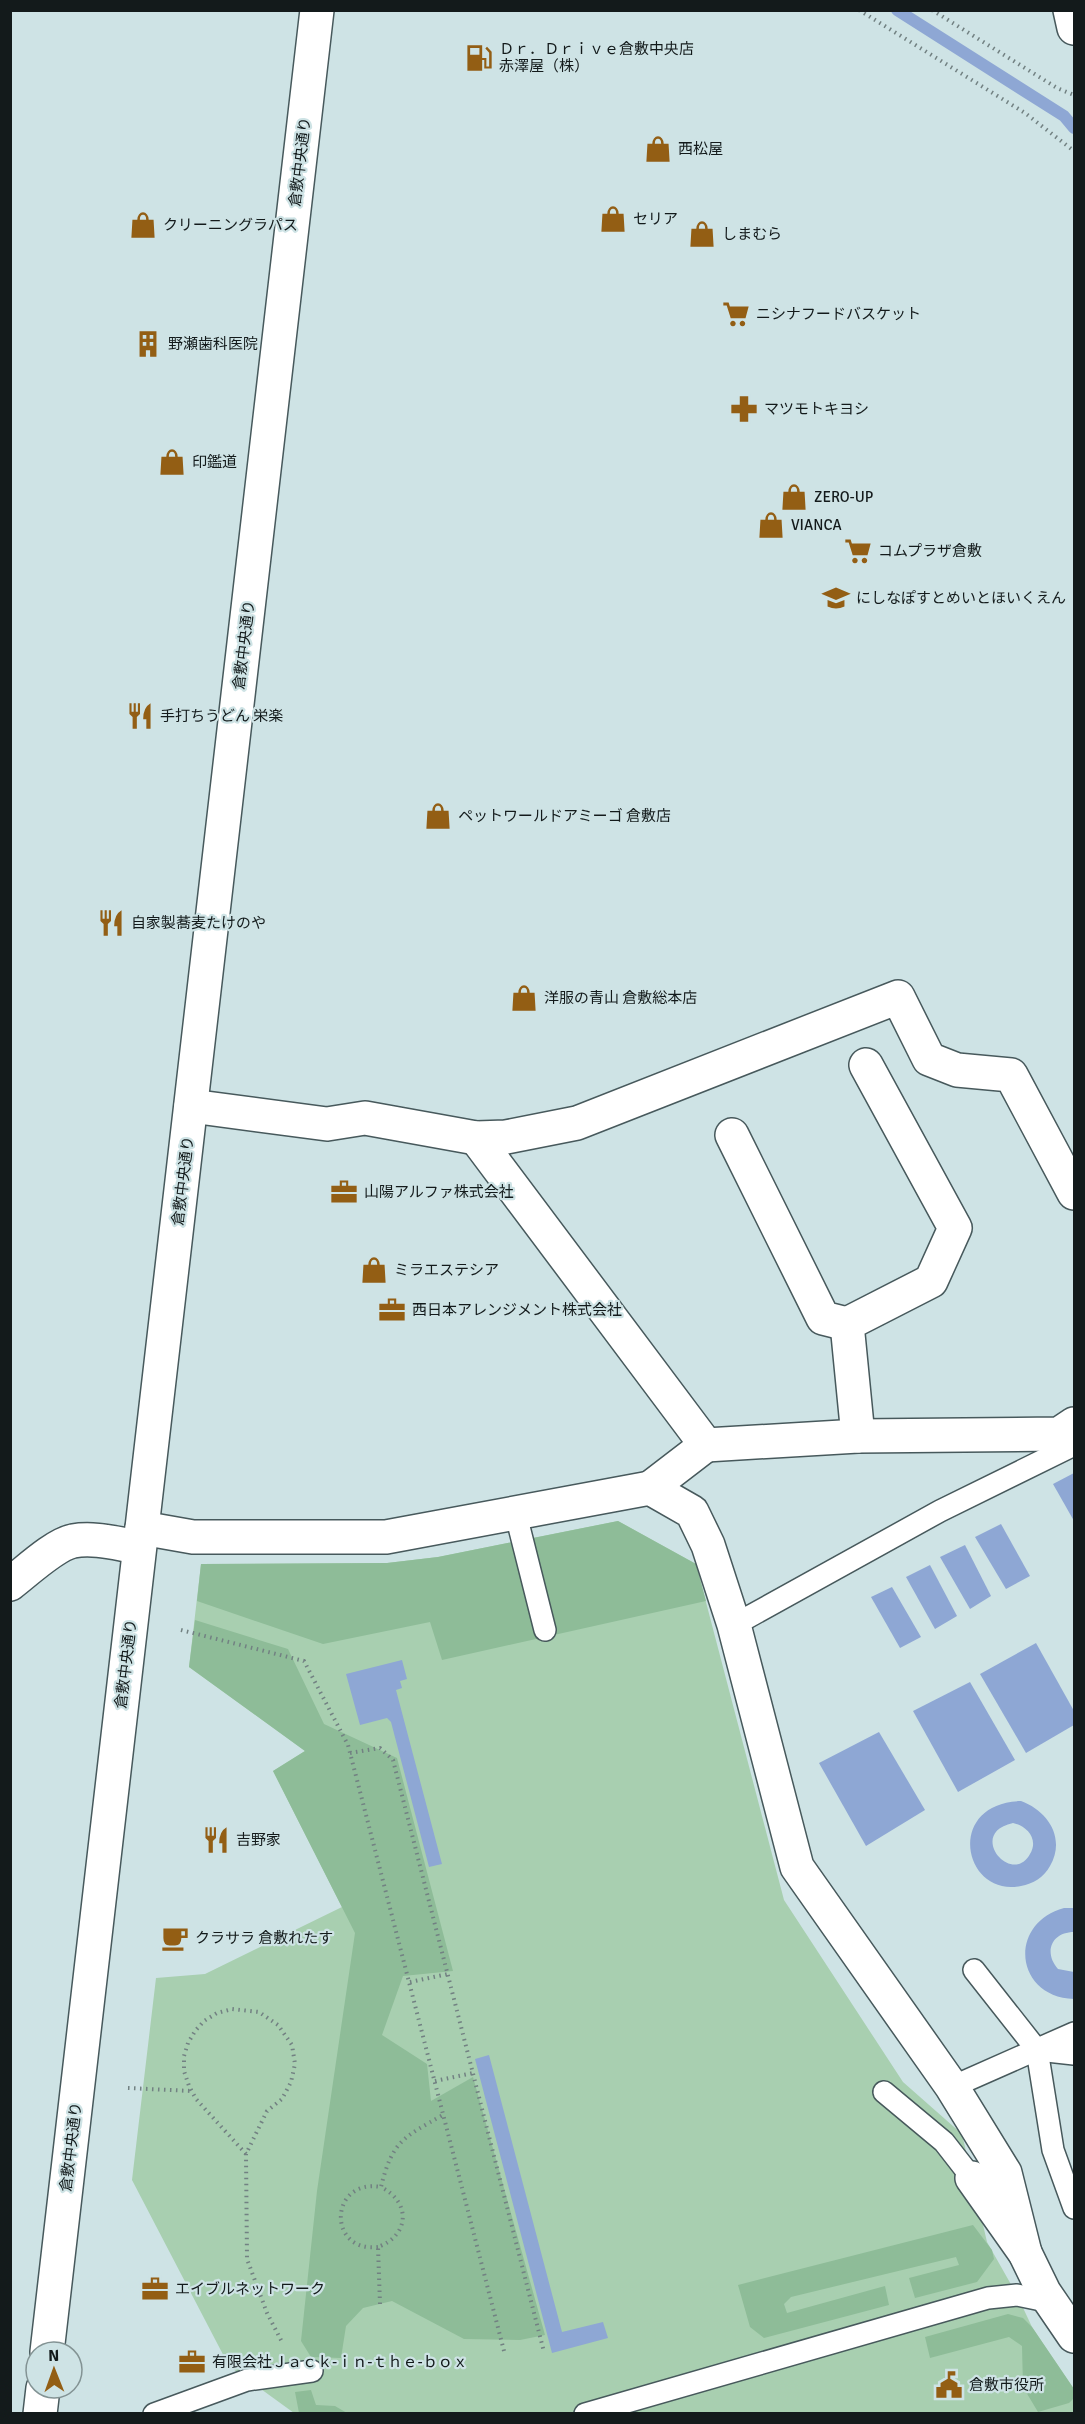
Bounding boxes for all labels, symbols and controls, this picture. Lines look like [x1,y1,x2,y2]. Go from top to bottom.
place label: Ｄｒ．Ｄｒｉｖｅ倉敷中央店 赤澤屋（株） [499,40,694,75]
fuel station icon: Ｄｒ．Ｄｒｉｖｅ倉敷中央店 赤澤屋（株） [464,43,494,73]
street label: 倉敷中央通り [286,116,314,208]
shop icon: 西松屋 [643,134,673,164]
place label: 西松屋 [678,140,723,158]
shop icon: セリア [598,204,628,234]
shop icon: クリーニングラパス [128,210,158,240]
place label: セリア [633,210,678,228]
place label: クリーニングラパス [163,216,298,234]
shop icon: しまむら [687,219,717,249]
place label: しまむら [722,225,782,243]
supermarket icon: ニシナフードバスケット [721,299,751,329]
place label: ニシナフードバスケット [756,305,921,323]
building icon: 野瀬歯科医院 [133,329,163,359]
place label: 野瀬歯科医院 [168,335,258,353]
pharmacy icon: マツモトキヨシ [729,394,759,424]
place label: マツモトキヨシ [764,400,869,418]
shop icon: 印鑑道 [157,447,187,477]
place label: 印鑑道 [192,453,237,471]
shop icon: ZERO-UP [779,482,809,512]
place label: ZERO-UP [814,488,873,506]
shop icon: VIANCA [756,510,786,540]
place label: VIANCA [791,516,842,534]
supermarket icon: コムプラザ倉敷 [843,536,873,566]
place label: コムプラザ倉敷 [878,542,982,560]
school or university icon: にしなぽすとめいとほいくえん [821,583,851,613]
place label: にしなぽすとめいとほいくえん [856,589,1066,607]
street label: 倉敷中央通り [230,599,258,691]
restaurant icon: 手打ちうどん 栄楽 [125,701,155,731]
place label: 手打ちうどん 栄楽 [160,707,283,725]
shop icon: ペットワールドアミーゴ 倉敷店 [423,801,453,831]
place label: ペットワールドアミーゴ 倉敷店 [458,807,671,825]
restaurant icon: 自家製蕎麦たけのや [96,908,126,938]
place label: 自家製蕎麦たけのや [131,914,266,932]
shop icon: 洋服の青山 倉敷総本店 [509,983,539,1013]
place label: 洋服の青山 倉敷総本店 [544,989,697,1007]
street label: 倉敷中央通り [169,1135,197,1227]
office icon: 山陽アルファ株式会社 [329,1177,359,1207]
place label: 山陽アルファ株式会社 [364,1183,514,1201]
shop icon: ミラエステシア [359,1255,389,1285]
place label: ミラエステシア [394,1261,499,1279]
office icon: 西日本アレンジメント株式会社 [377,1295,407,1325]
place label: 西日本アレンジメント株式会社 [412,1301,622,1319]
street label: 倉敷中央通り [112,1618,140,1710]
restaurant icon: 吉野家 [201,1825,231,1855]
place label: 吉野家 [236,1831,281,1849]
cafe icon: クラサラ 倉敷れたす [160,1923,190,1953]
place label: クラサラ 倉敷れたす [195,1929,333,1947]
street label: 倉敷中央通り [57,2101,85,2193]
office icon: エイブルネットワーク [140,2274,170,2304]
place label: エイブルネットワーク [175,2280,325,2298]
north arrow [24,2340,84,2400]
text: N [48,2346,59,2366]
office icon: 有限会社Ｊａｃｋ-ｉｎ-ｔｈｅ-ｂｏｘ [177,2347,207,2377]
place label: 有限会社Ｊａｃｋ-ｉｎ-ｔｈｅ-ｂｏｘ [212,2353,468,2371]
public building icon: 倉敷市役所 [934,2370,964,2400]
place label: 倉敷市役所 [969,2376,1044,2394]

